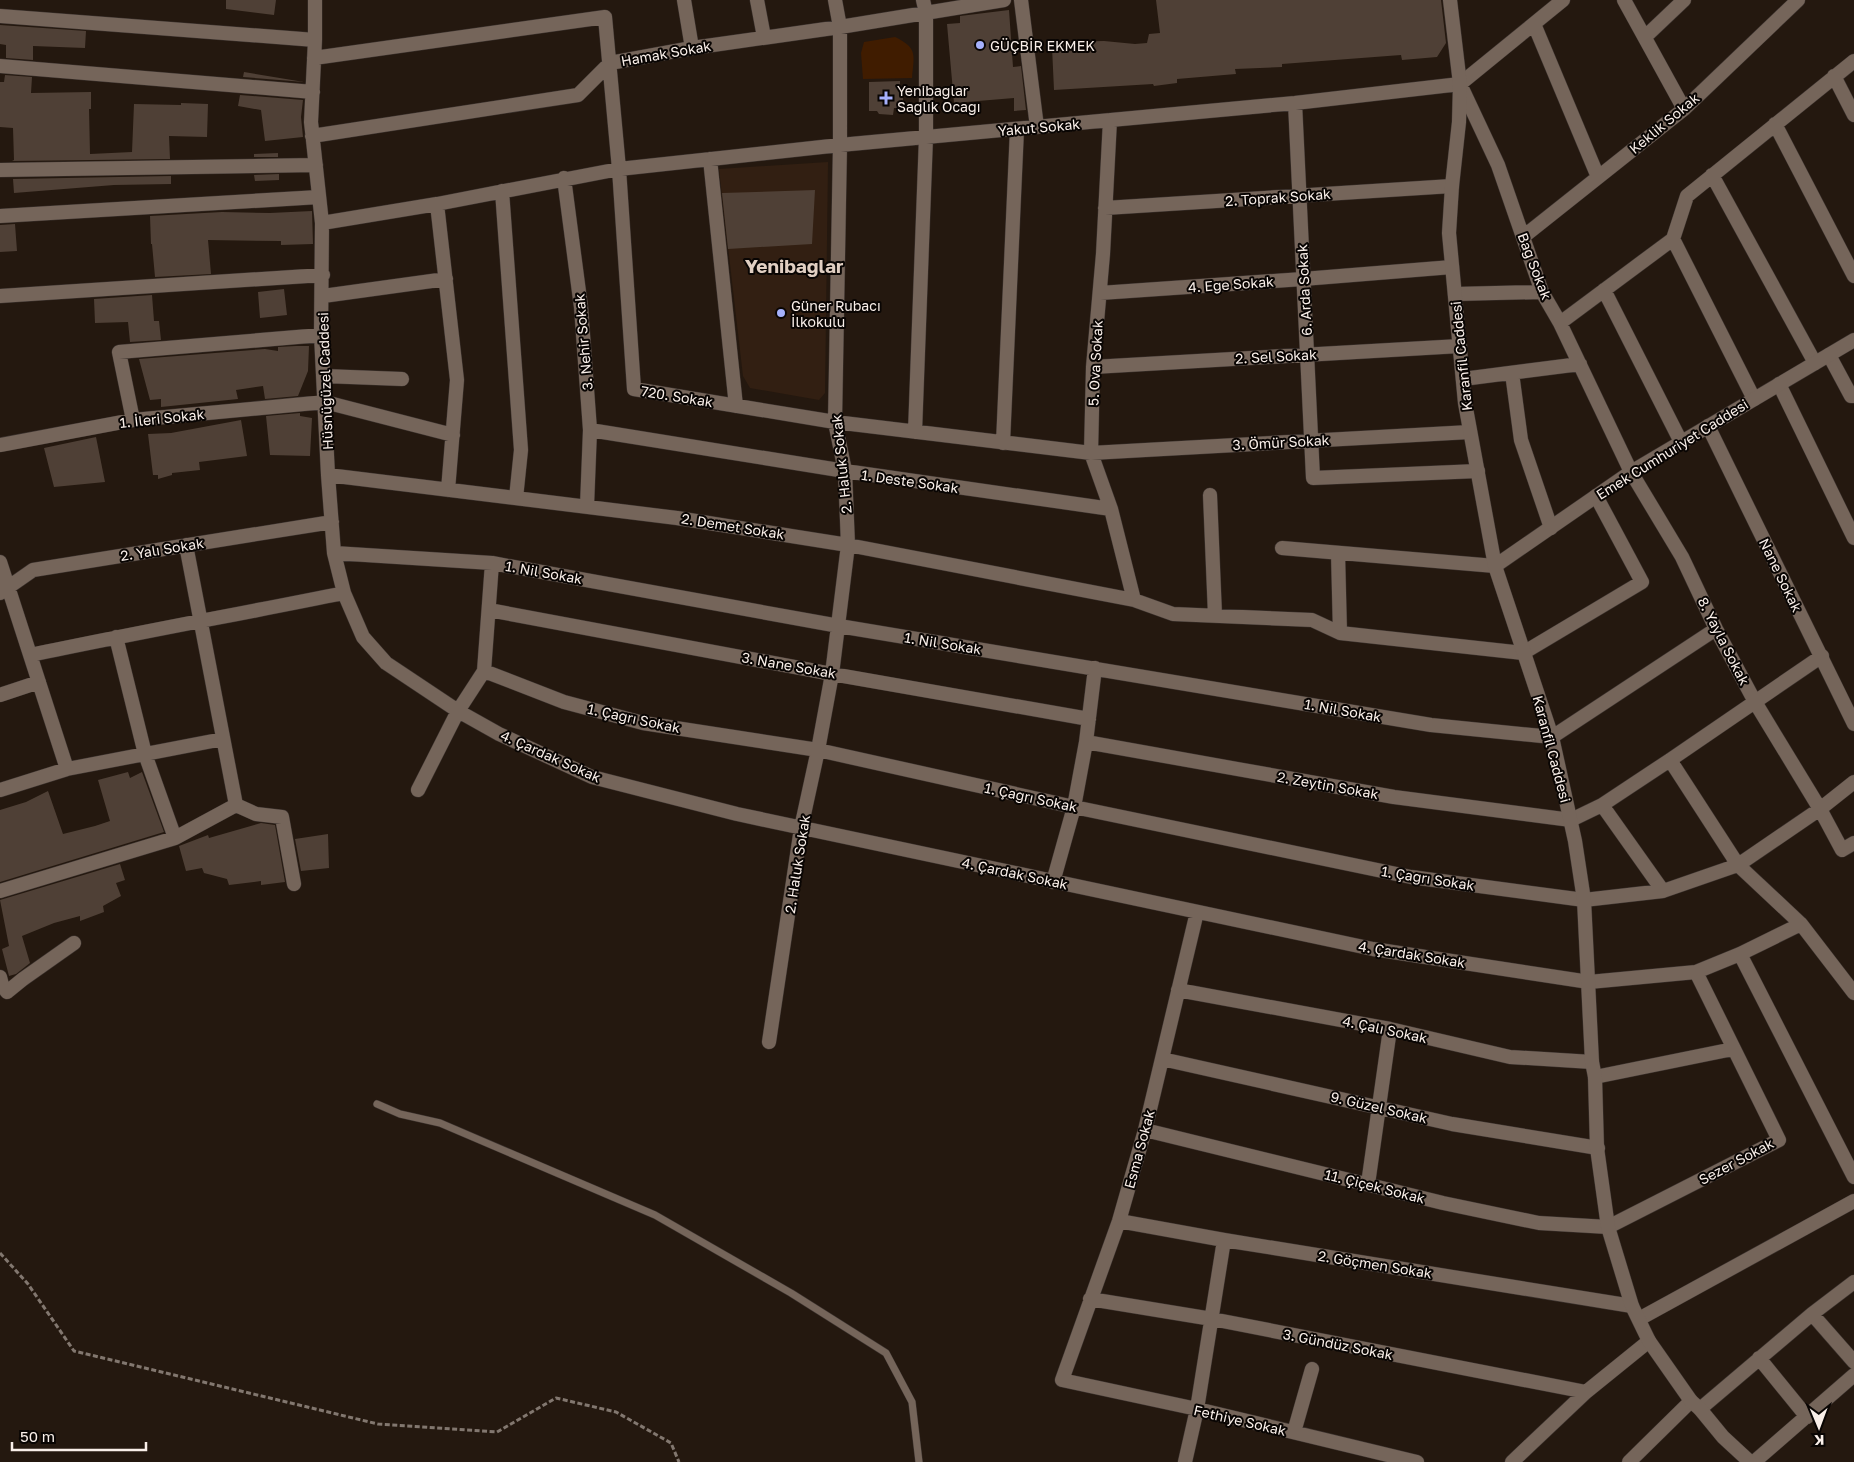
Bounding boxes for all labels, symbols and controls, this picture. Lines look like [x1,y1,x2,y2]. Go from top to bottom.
street label: Hamak Sokak [620,37,712,69]
place label: GÜÇBİR EKMEK [990,37,1095,54]
marker: GÜÇBİR EKMEK [974,39,986,51]
place label: Yenibağlar Sağlık Ocağı [897,82,980,115]
street label: Keklik Sokak [1626,89,1702,157]
marker: Yenibağlar Sağlık Ocağı [879,91,893,105]
street label: Yakut Sokak [997,115,1081,139]
street label: 2. Toprak Sokak [1225,185,1331,209]
street label: Bağ Sokak [1514,230,1556,302]
street label: 6. Arda Sokak [1293,244,1315,336]
district label: Yenibağlar [745,254,844,277]
street label: 4. Ege Sokak [1188,273,1274,295]
street label: 3. Nehir Sokak [570,293,596,391]
place label: Güner Rubacı İlkokulu [791,297,881,330]
street label: Karanfil Caddesi [1447,300,1475,412]
marker: Güner Rubacı İlkokulu [775,307,787,319]
street label: Hüsnügüzel Caddesi [314,312,336,450]
street label: 5. Ova Sokak [1084,320,1106,406]
street label: 2. Sel Sokak [1235,345,1317,367]
street label: 720. Sokak [640,382,714,410]
street label: Emek Cumhuriyet Caddesi [1593,395,1751,503]
street label: 1. İleri Sokak [119,405,205,431]
street label: 2. Haluk Sokak [827,413,855,514]
street label: 3. Ömür Sokak [1232,431,1330,453]
street label: 1. Deste Sokak [860,466,960,496]
street label: 2. Demet Sokak [680,509,786,543]
street label: 2. Yalı Sokak [119,534,205,564]
street label: Nane Sokak [1756,535,1806,615]
street label: 1. Nil Sokak [504,557,584,587]
street label: 8. Yayla Sokak [1695,594,1753,688]
street label: 1. Nil Sokak [903,629,983,657]
street label: 3. Nane Sokak [740,648,838,682]
street label: Karanfil Caddesi [1530,694,1574,804]
street label: 1. Nil Sokak [1303,695,1383,725]
street label: 1. Çağrı Sokak [586,700,682,736]
street label: 4. Çardak Sokak [498,726,604,786]
street label: 2. Zeytin Sokak [1276,768,1380,802]
street label: 1. Çağrı Sokak [983,779,1079,815]
street label: 2. Haluk Sokak [781,813,813,915]
street label: 4. Çardak Sokak [960,853,1070,893]
street label: 1. Çağrı Sokak [1380,862,1476,894]
street label: 4. Çardak Sokak [1357,937,1467,971]
street label: 4. Çalı Sokak [1341,1012,1429,1046]
street label: 9. Güzel Sokak [1329,1088,1429,1126]
street label: Esma Sokak [1120,1108,1158,1190]
street label: Sezer Sokak [1696,1134,1776,1188]
street label: 11. Çiçek Sokak [1323,1165,1427,1207]
street label: 2. Göçmen Sokak [1317,1247,1433,1281]
street label: 3. Gündüz Sokak [1282,1325,1394,1363]
street label: Fethiye Sokak [1192,1401,1288,1439]
north arrow [1794,1402,1844,1452]
scale bar [12,1420,146,1452]
text: 50 m [20,1427,55,1445]
text: K [1814,1432,1824,1449]

